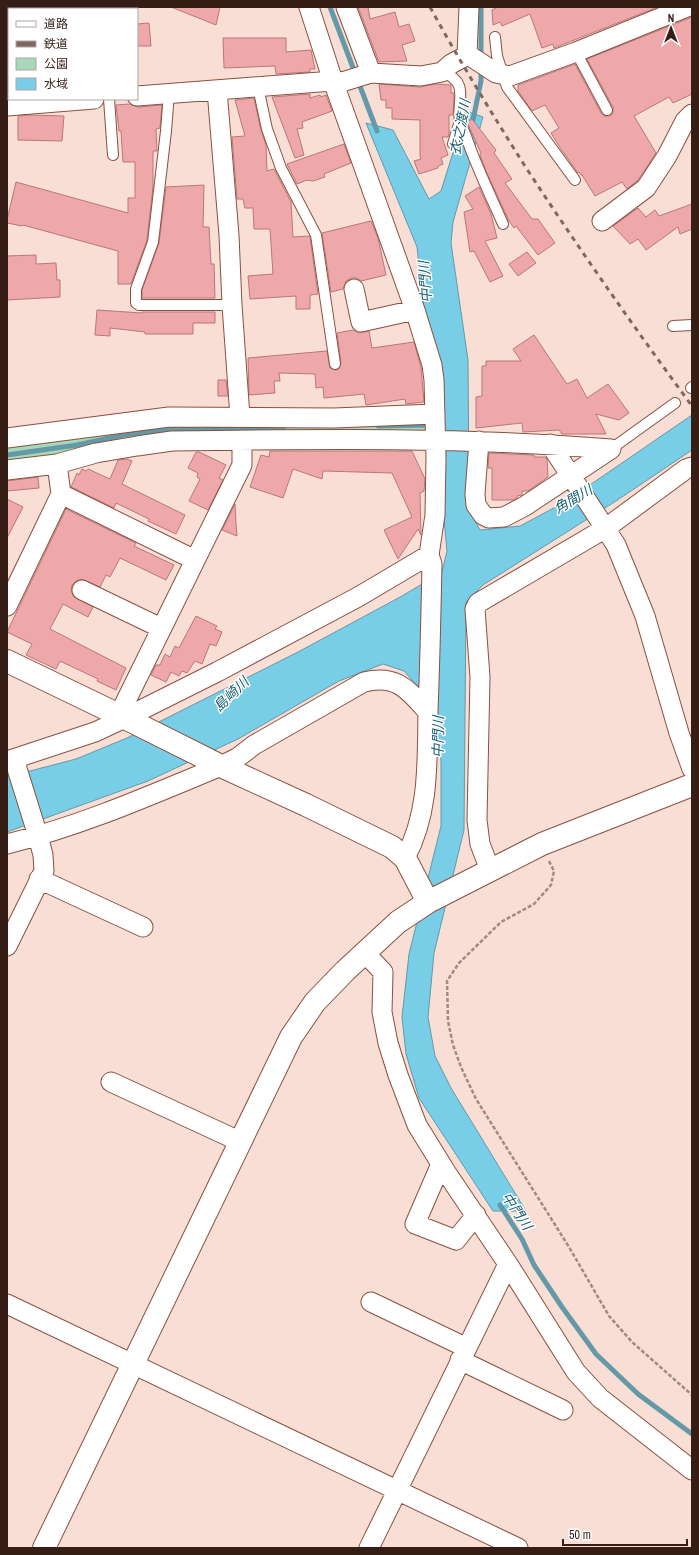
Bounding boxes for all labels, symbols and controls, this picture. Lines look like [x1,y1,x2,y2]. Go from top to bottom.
legend [8,8,138,100]
north arrow [651,8,691,48]
text: N [668,11,674,25]
text: 道路 [44,16,68,32]
text: 鉄道 [44,36,68,52]
text: 公園 [44,56,68,72]
text: 水域 [44,76,68,92]
water label: 衣之渡川 [446,96,475,156]
water label: 中門川 [414,258,435,304]
water label: 角間川 [550,479,597,518]
water label: 島崎川 [210,672,254,715]
water label: 中門川 [429,714,447,758]
water label: 中門川 [498,1189,537,1235]
scale bar [563,1521,687,1547]
text: 50 m [569,1527,591,1543]

